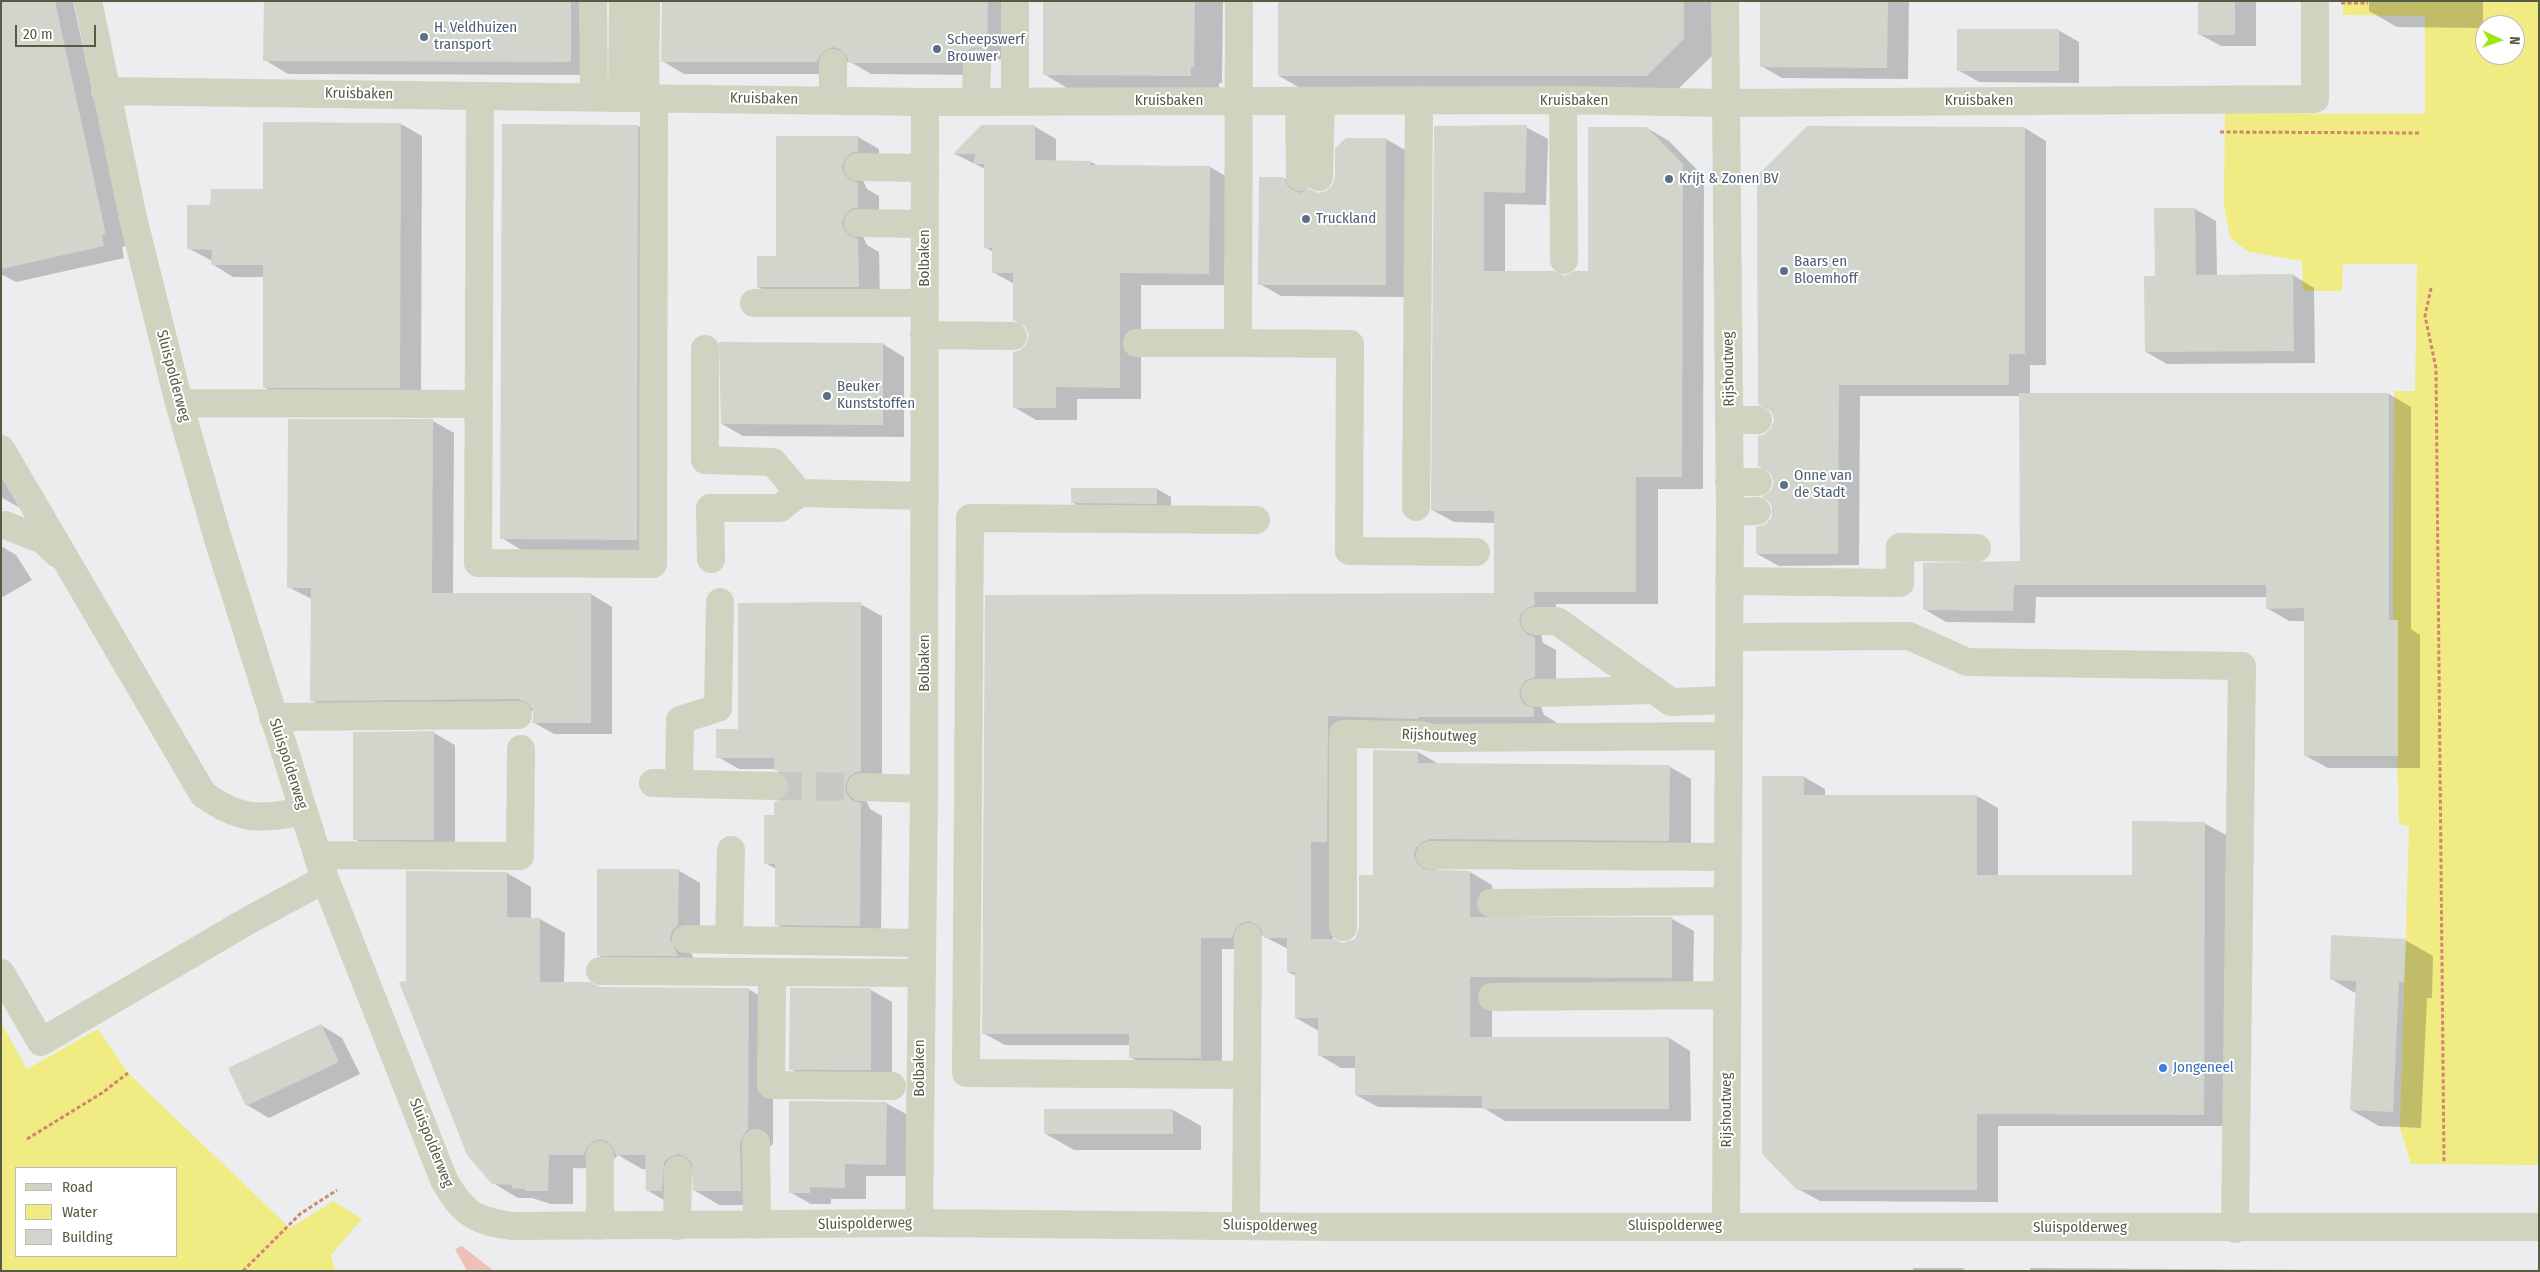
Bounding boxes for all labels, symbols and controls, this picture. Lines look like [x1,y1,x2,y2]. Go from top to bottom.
scale bar [18,15,99,47]
north arrow [2475,15,2525,65]
place label: H. Veldhuizen transport [434,19,517,54]
text: 20 m [23,25,53,43]
marker: H. Veldhuizen transport [418,31,430,43]
place label: Scheepswerf Brouwer [947,31,1025,66]
text: N [2506,36,2523,45]
marker: Scheepswerf Brouwer [931,43,943,55]
street label: Kruisbaken [325,84,393,104]
street label: Kruisbaken [730,89,798,109]
street label: Kruisbaken [1135,92,1203,110]
street label: Kruisbaken [1540,92,1608,110]
street label: Kruisbaken [1945,92,2013,110]
place label: Krijt & Zonen BV [1679,170,1779,188]
marker: Krijt & Zonen BV [1663,173,1675,185]
place label: Truckland [1316,210,1376,228]
marker: Truckland [1300,213,1312,225]
street label: Bolbaken [916,229,934,287]
place label: Baars en Bloemhoff [1794,253,1858,288]
marker: Baars en Bloemhoff [1778,265,1790,277]
street label: Sluispolderweg [152,328,194,424]
street label: Rijshoutweg [1719,331,1739,407]
place label: Beuker Kunststoffen [837,378,915,413]
marker: Beuker Kunststoffen [821,390,833,402]
place label: Onne van de Stadt [1794,467,1852,502]
marker: Onne van de Stadt [1778,479,1790,491]
street label: Bolbaken [916,634,934,692]
street label: Sluispolderweg [265,716,311,812]
street label: Rijshoutweg [1401,726,1477,746]
street label: Bolbaken [911,1039,929,1097]
place label: Jongeneel [2173,1059,2234,1077]
marker: Jongeneel [2157,1062,2169,1074]
street label: Rijshoutweg [1718,1073,1736,1147]
street label: Sluispolderweg [405,1096,457,1190]
legend [15,1167,178,1257]
text: Road [62,1178,93,1196]
text: Water [62,1203,97,1221]
street label: Sluispolderweg [818,1214,912,1234]
street label: Sluispolderweg [1223,1216,1317,1236]
street label: Sluispolderweg [1628,1217,1722,1235]
street label: Sluispolderweg [2033,1219,2127,1237]
text: Building [62,1228,113,1246]

